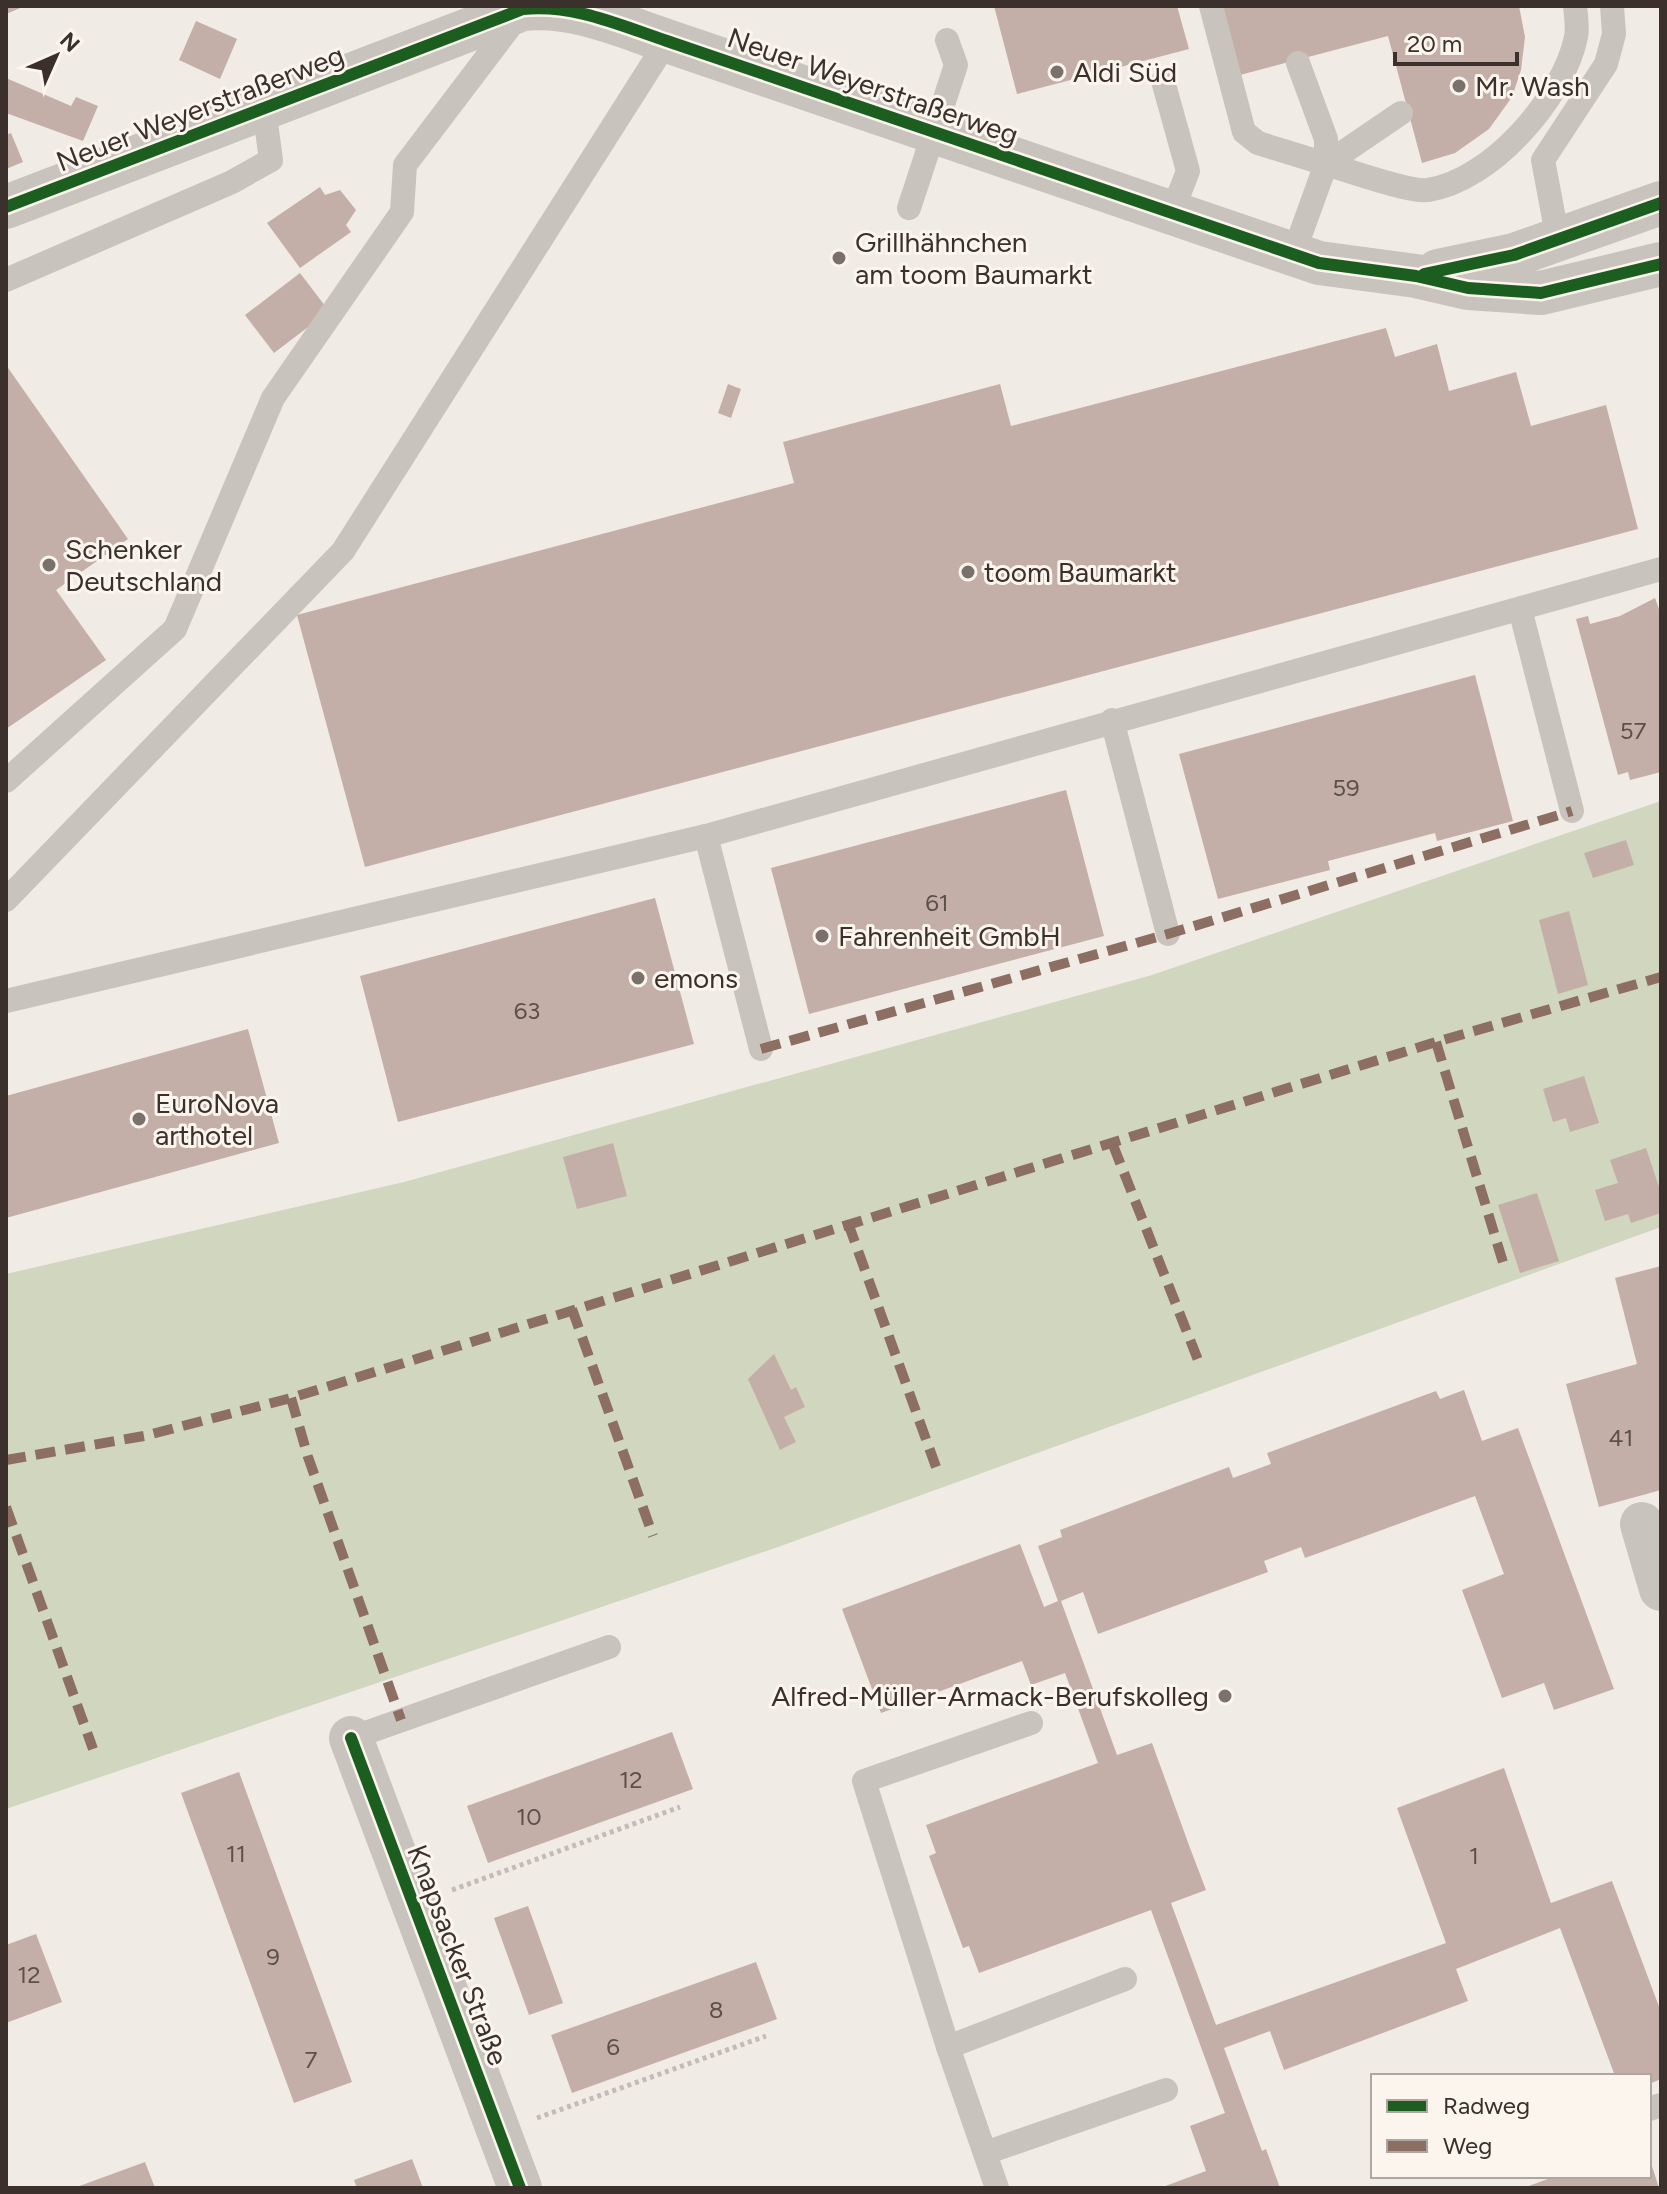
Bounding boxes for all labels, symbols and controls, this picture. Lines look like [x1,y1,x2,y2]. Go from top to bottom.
north arrow [16,16,96,96]
scale bar [1395,16,1517,66]
street label: Neuer Weyerstraßerweg [723,20,1023,152]
text: 20 m [1407,29,1462,58]
street label: Neuer Weyerstraßerweg [51,38,349,178]
place label: Aldi Süd [1073,55,1177,89]
marker: Aldi Süd [1048,63,1066,81]
place label: Mr. Wash [1475,69,1590,103]
marker: Mr. Wash [1450,77,1468,95]
place label: Grillhähnchen am toom Baumarkt [855,225,1093,291]
marker: Grillhähnchen am toom Baumarkt [830,249,848,267]
place label: Schenker Deutschland [65,532,222,598]
place label: toom Baumarkt [984,555,1177,589]
marker: Schenker Deutschland [40,556,58,574]
marker: toom Baumarkt [959,563,977,581]
house number: 57 [1620,716,1646,745]
house number: 59 [1332,773,1360,802]
house number: 61 [925,888,949,917]
place label: Fahrenheit GmbH [838,919,1061,953]
marker: Fahrenheit GmbH [813,927,831,945]
place label: emons [654,961,738,995]
marker: emons [629,969,647,987]
house number: 63 [514,996,540,1025]
place label: EuroNova arthotel [155,1086,279,1152]
marker: EuroNova arthotel [130,1110,148,1128]
house number: 41 [1609,1423,1633,1452]
place label: Alfred-Müller-Armack-Berufskolleg [771,1679,1209,1713]
marker: Alfred-Müller-Armack-Berufskolleg [1216,1687,1234,1705]
house number: 12 [619,1765,643,1794]
house number: 10 [516,1802,542,1831]
house number: 11 [226,1839,246,1868]
street label: Knapsacker Straße [400,1840,516,2070]
house number: 1 [1469,1841,1479,1870]
house number: 9 [266,1942,280,1971]
house number: 12 [17,1960,41,1989]
house number: 8 [709,1995,723,2024]
house number: 6 [606,2032,620,2061]
house number: 7 [305,2045,318,2074]
legend [1371,2074,1651,2178]
text: Radweg [1443,2091,1530,2120]
text: Weg [1443,2131,1492,2160]

